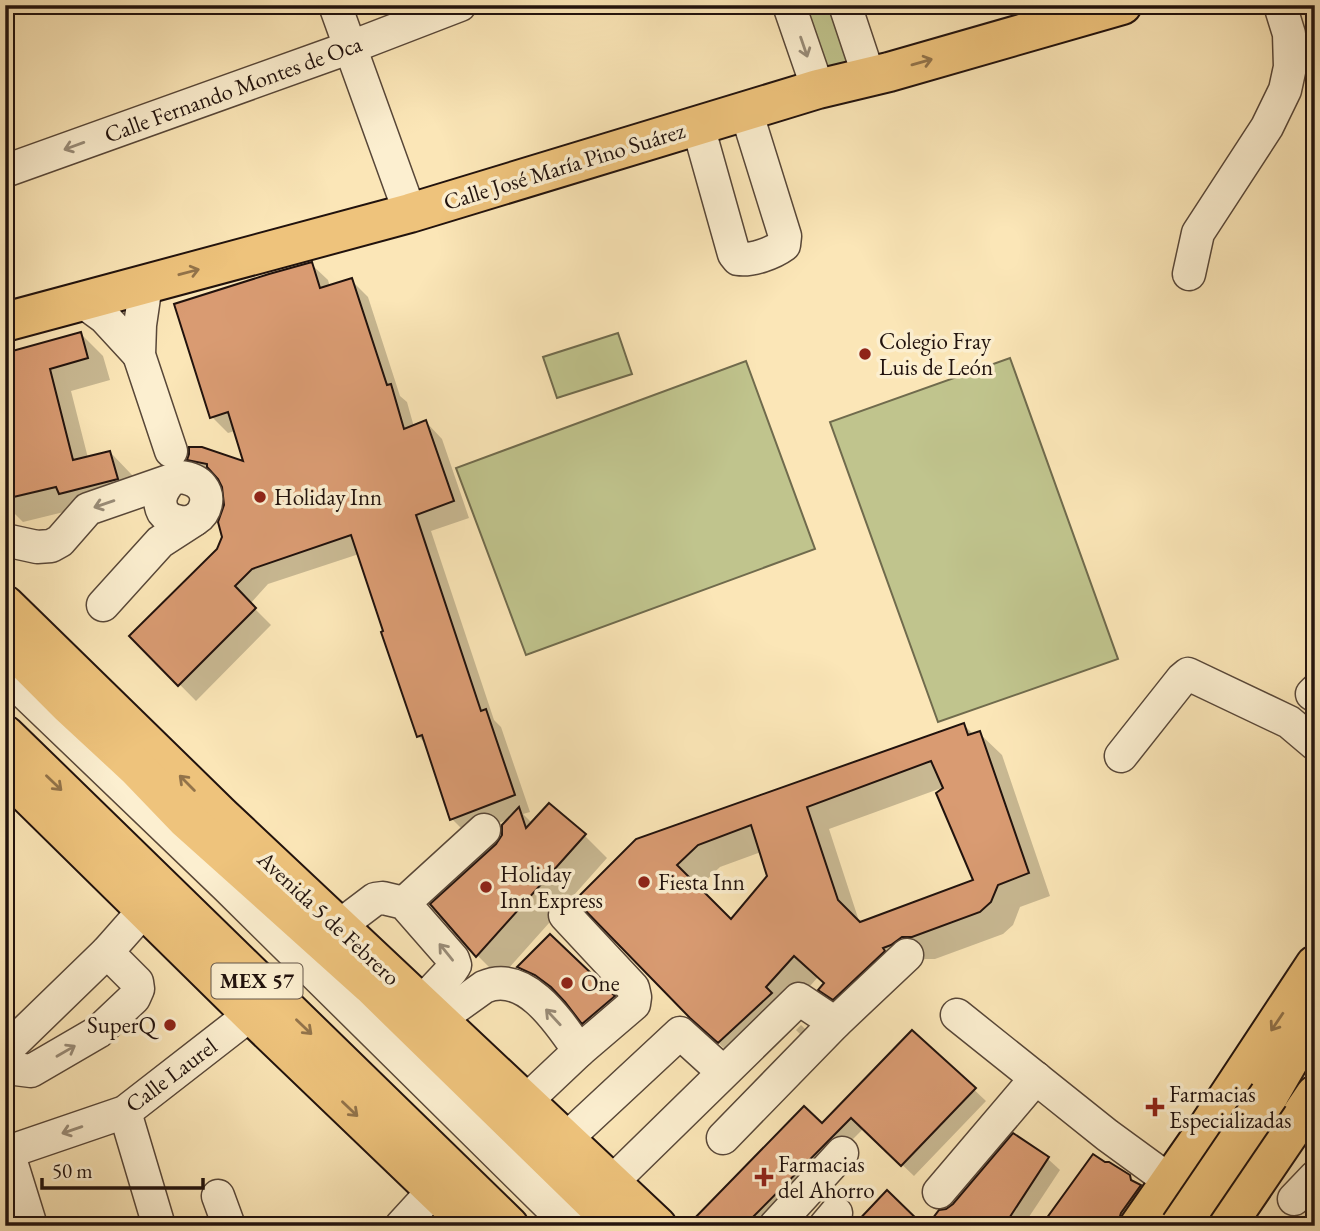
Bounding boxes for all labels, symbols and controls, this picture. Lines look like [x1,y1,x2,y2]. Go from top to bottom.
street label: Calle Fernando Montes de Oca [100,28,367,150]
one-way arrow [799,36,811,58]
one-way arrow [911,55,933,68]
street label: Calle José María Pino Suárez [440,115,689,217]
one-way arrow [63,141,85,154]
one-way arrow [178,265,200,278]
place label: Colegio Fray Luis de León [879,326,993,382]
marker: Colegio Fray Luis de León [857,346,873,362]
place label: Holiday Inn [274,482,382,512]
marker: Holiday Inn [252,489,268,505]
one-way arrow [93,498,115,511]
one-way arrow [45,774,62,791]
one-way arrow [179,774,196,791]
street label: Avenida 5 de Febrero [251,843,407,992]
place label: Holiday Inn Express [500,859,603,915]
place label: Fiesta Inn [658,867,745,897]
marker: Fiesta Inn [636,874,652,890]
marker: Holiday Inn Express [478,879,494,895]
one-way arrow [438,943,454,961]
road number: MEX 57 [212,964,302,998]
place label: One [581,968,620,998]
marker: One [559,975,575,991]
one-way arrow [545,1009,562,1026]
place label: SuperQ [87,1010,159,1040]
one-way arrow [1270,1012,1284,1031]
marker: SuperQ [162,1017,178,1033]
one-way arrow [296,1019,313,1036]
street label: Calle Laurel [119,1031,223,1119]
one-way arrow [55,1044,76,1057]
place label: Farmacias Especializadas [1169,1079,1292,1135]
marker: Farmacias Especializadas [1147,1099,1163,1115]
one-way arrow [341,1101,358,1118]
one-way arrow [62,1125,84,1137]
scale bar [42,1147,203,1191]
place label: Farmacias del Ahorro [778,1149,875,1205]
text: 50 m [52,1157,93,1184]
marker: Farmacias del Ahorro [756,1169,772,1185]

